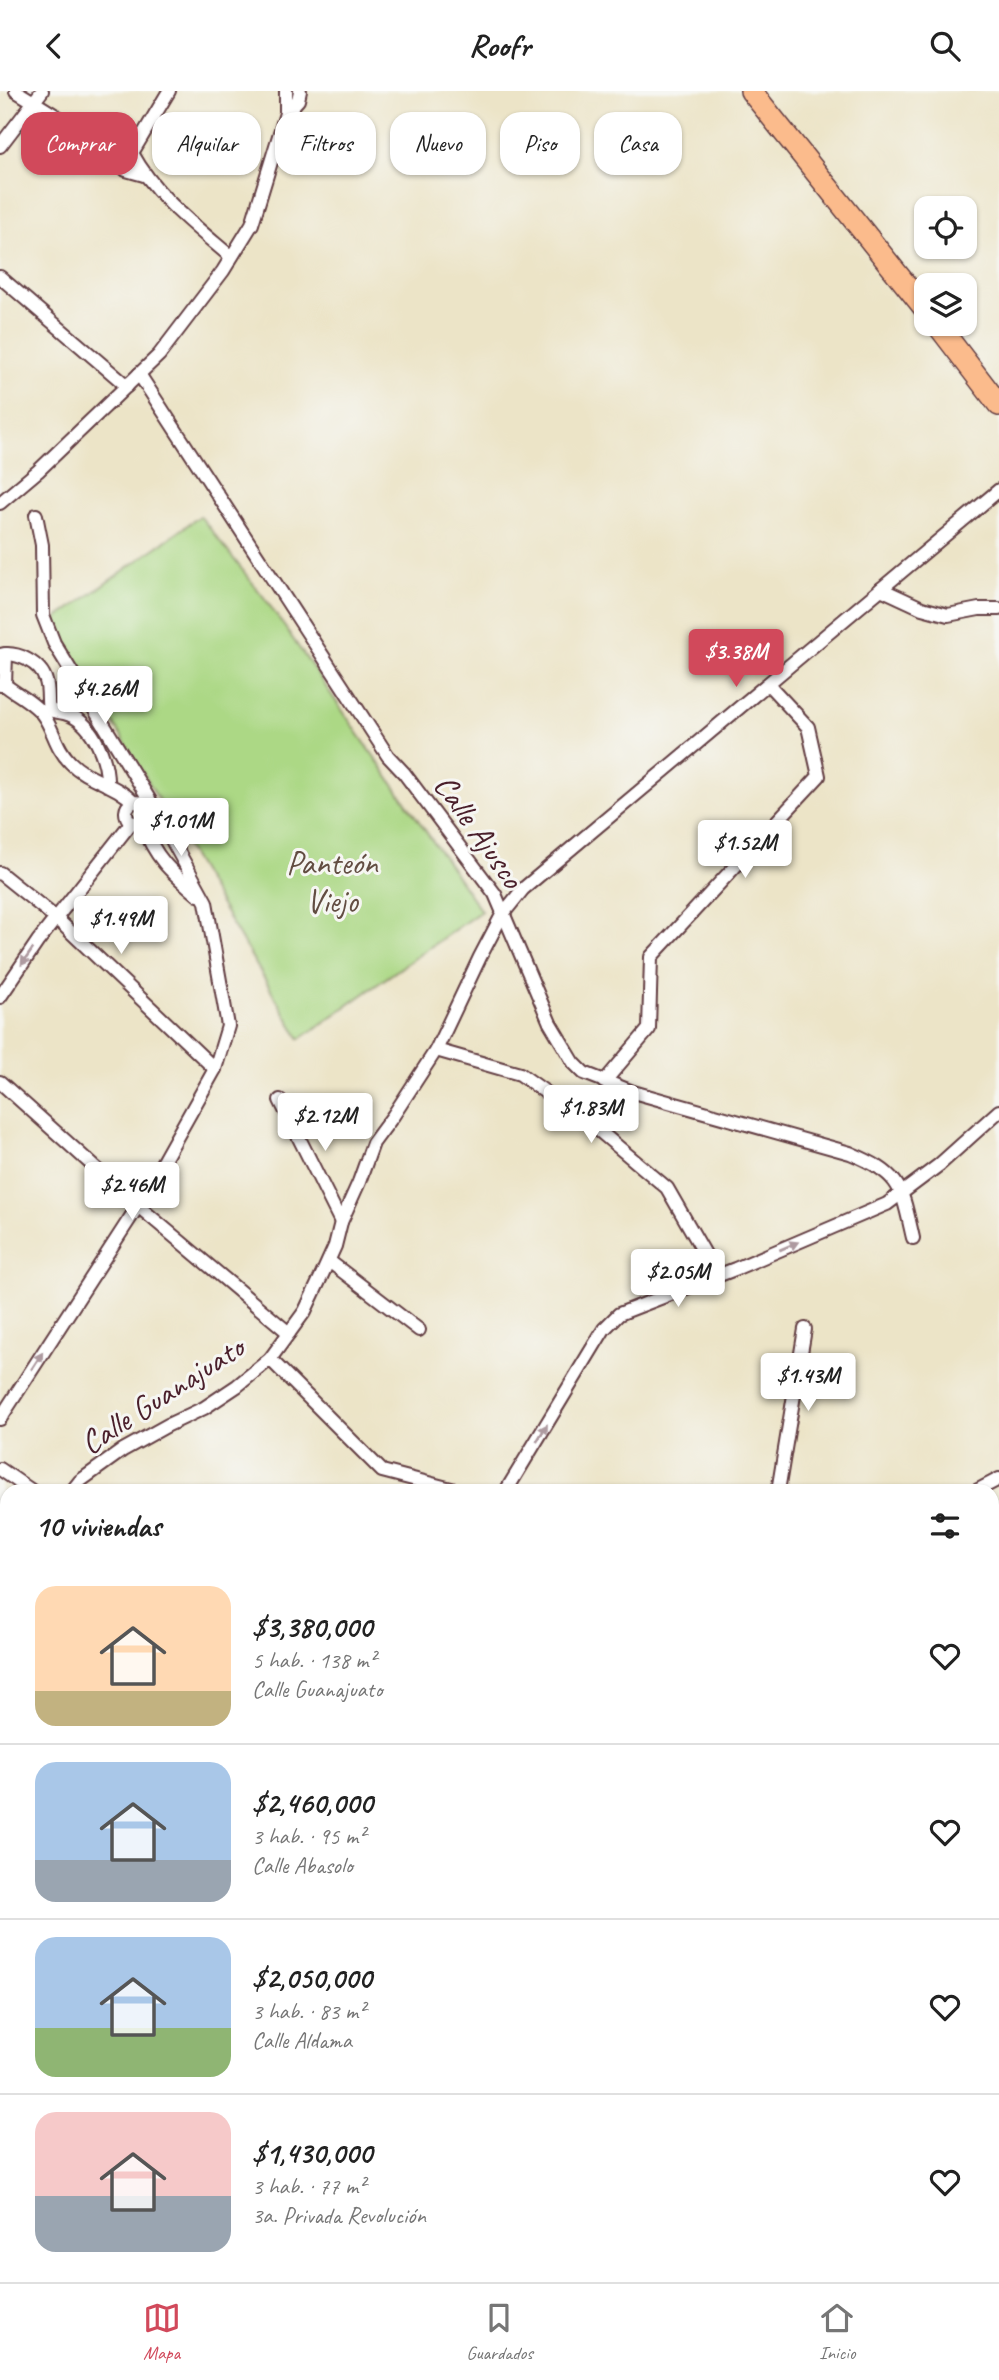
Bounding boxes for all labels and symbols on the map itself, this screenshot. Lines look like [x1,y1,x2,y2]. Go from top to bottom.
pin: $3.38M [679,629,793,689]
pin: $4.26M [48,667,162,726]
street label: Calle Ajusco [425,766,535,898]
pin: $1.01M [124,799,238,858]
pin: $1.52M [688,821,802,880]
park label: Panteón Viejo [286,842,379,922]
pin: $1.49M [64,897,178,956]
one-way arrow [21,947,34,967]
pin: $1.83M [534,1086,648,1145]
pin: $2.12M [268,1093,382,1153]
pin: $2.46M [75,1163,189,1222]
one-way arrow [779,1240,800,1251]
pin: $2.05M [621,1249,735,1309]
street label: Calle Guanajuato [72,1325,255,1464]
one-way arrow [31,1352,44,1371]
pin: $1.43M [751,1353,865,1413]
one-way arrow [535,1423,548,1442]

